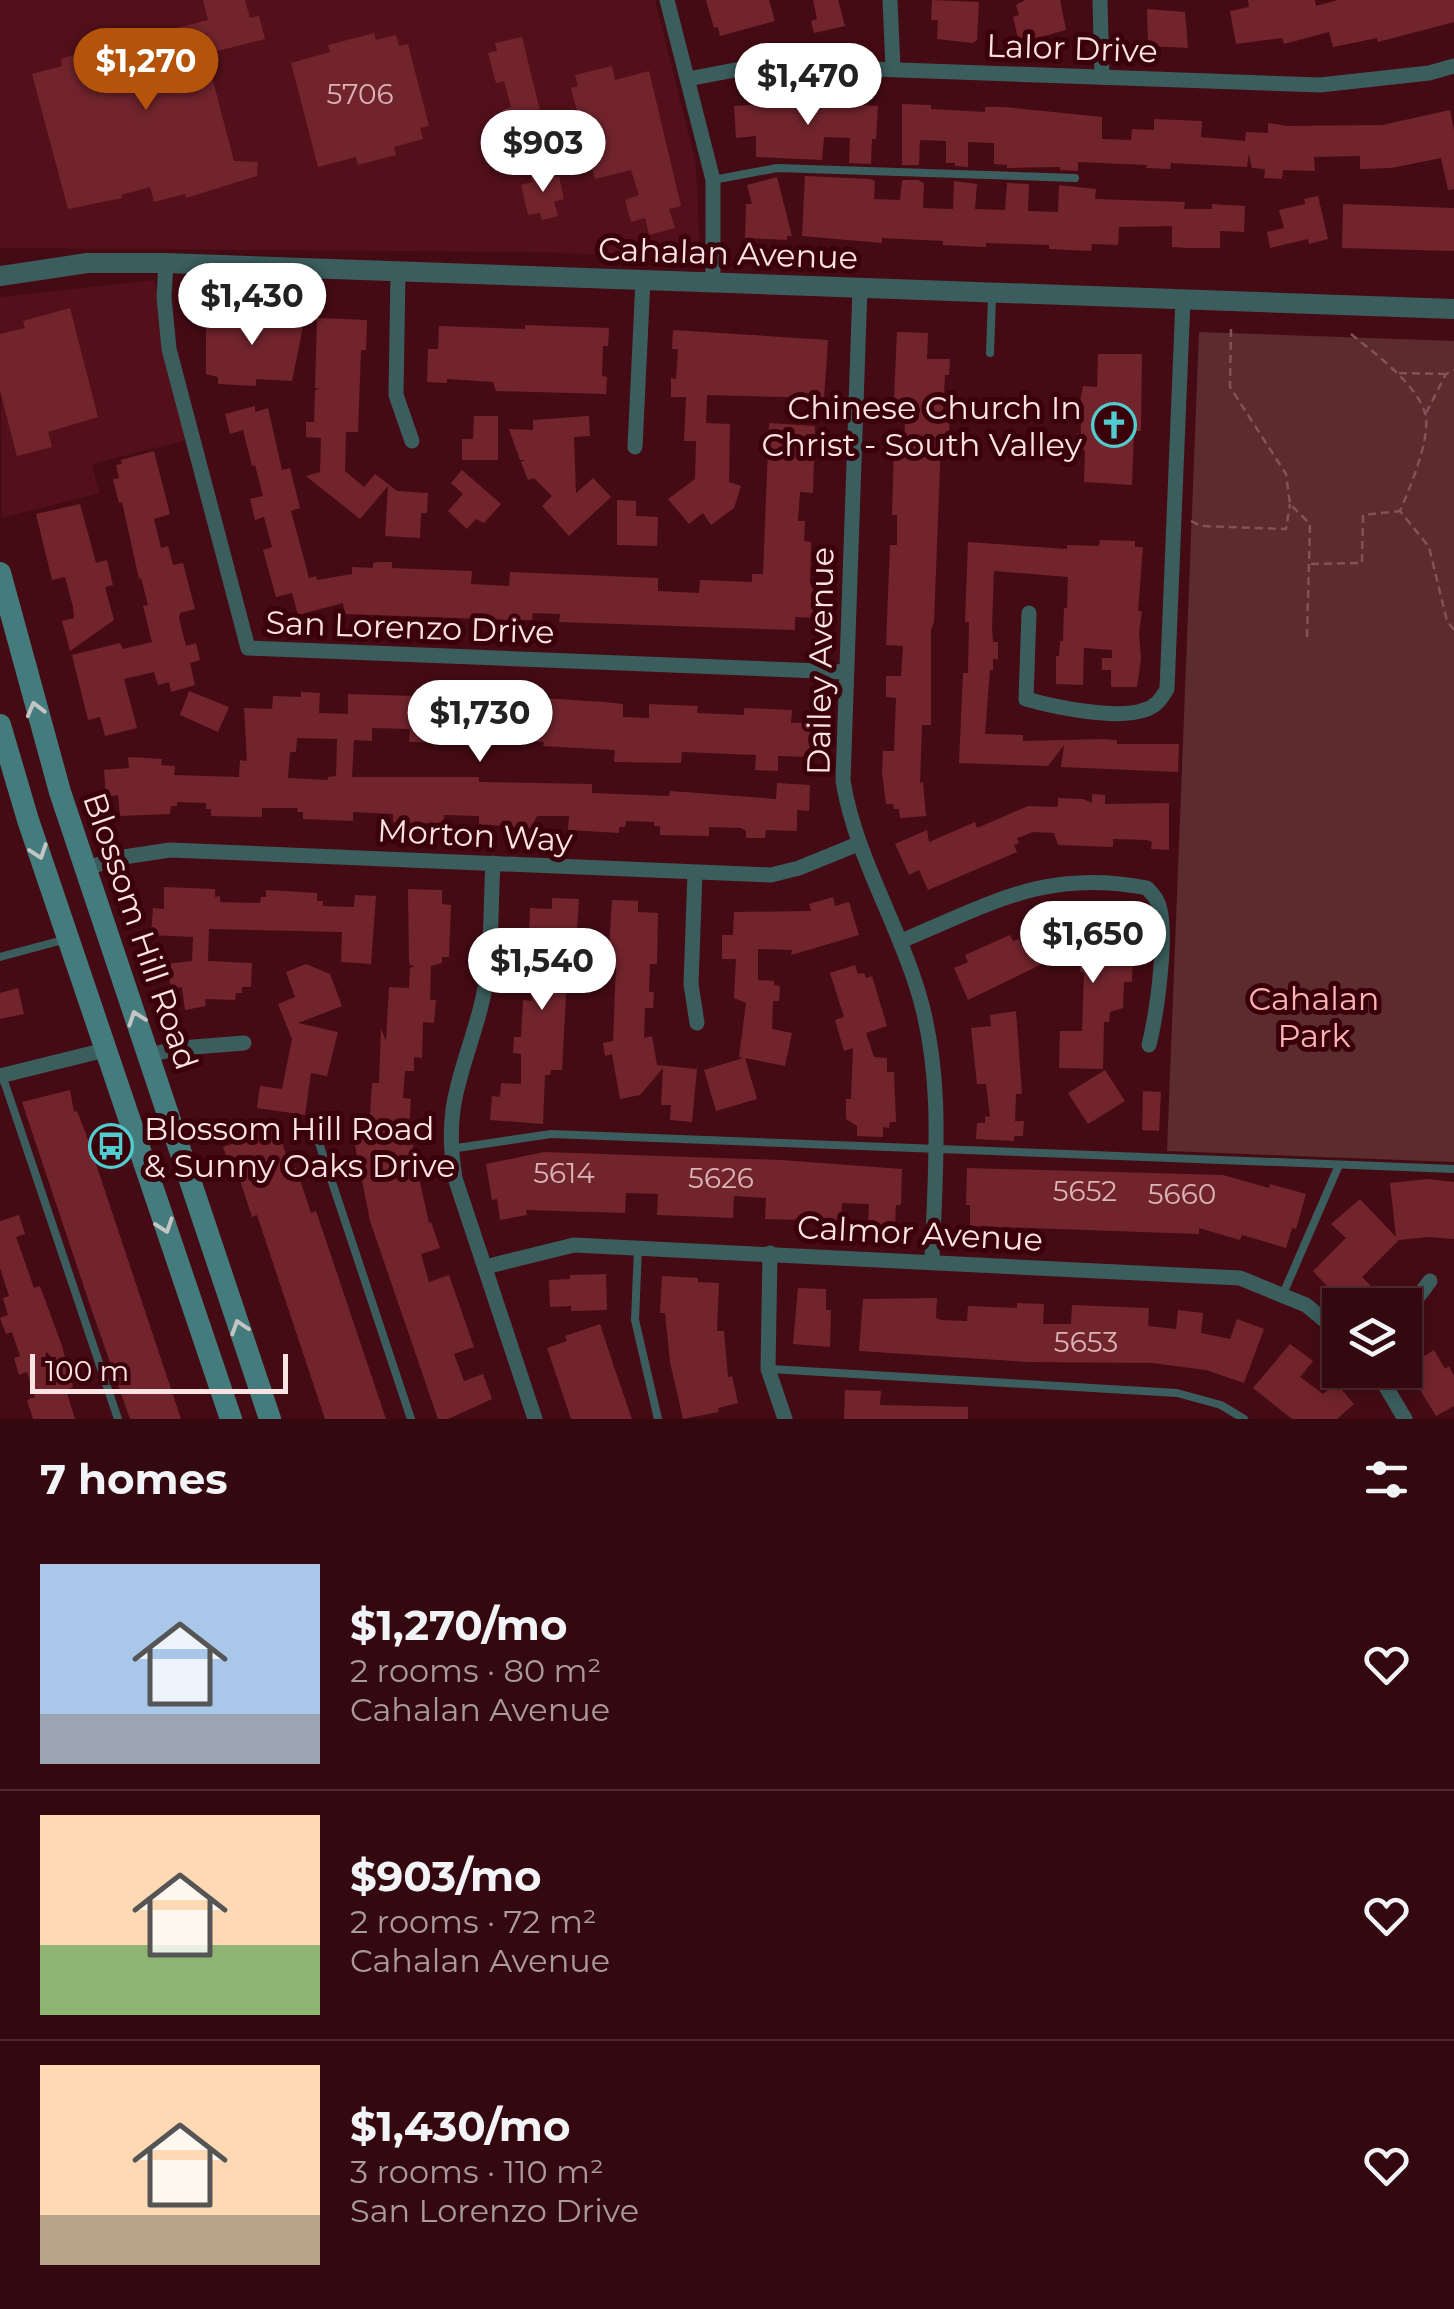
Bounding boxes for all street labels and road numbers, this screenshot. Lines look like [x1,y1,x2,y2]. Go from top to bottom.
street label: Lalor Drive [986,26,1158,70]
street label: Cahalan Avenue [597,229,859,277]
street label: Dailey Avenue [799,547,841,775]
street label: San Lorenzo Drive [265,602,555,652]
street label: Blossom Hill Road [75,787,207,1075]
street label: Morton Way [376,810,574,860]
street label: Calmor Avenue [796,1207,1044,1259]

